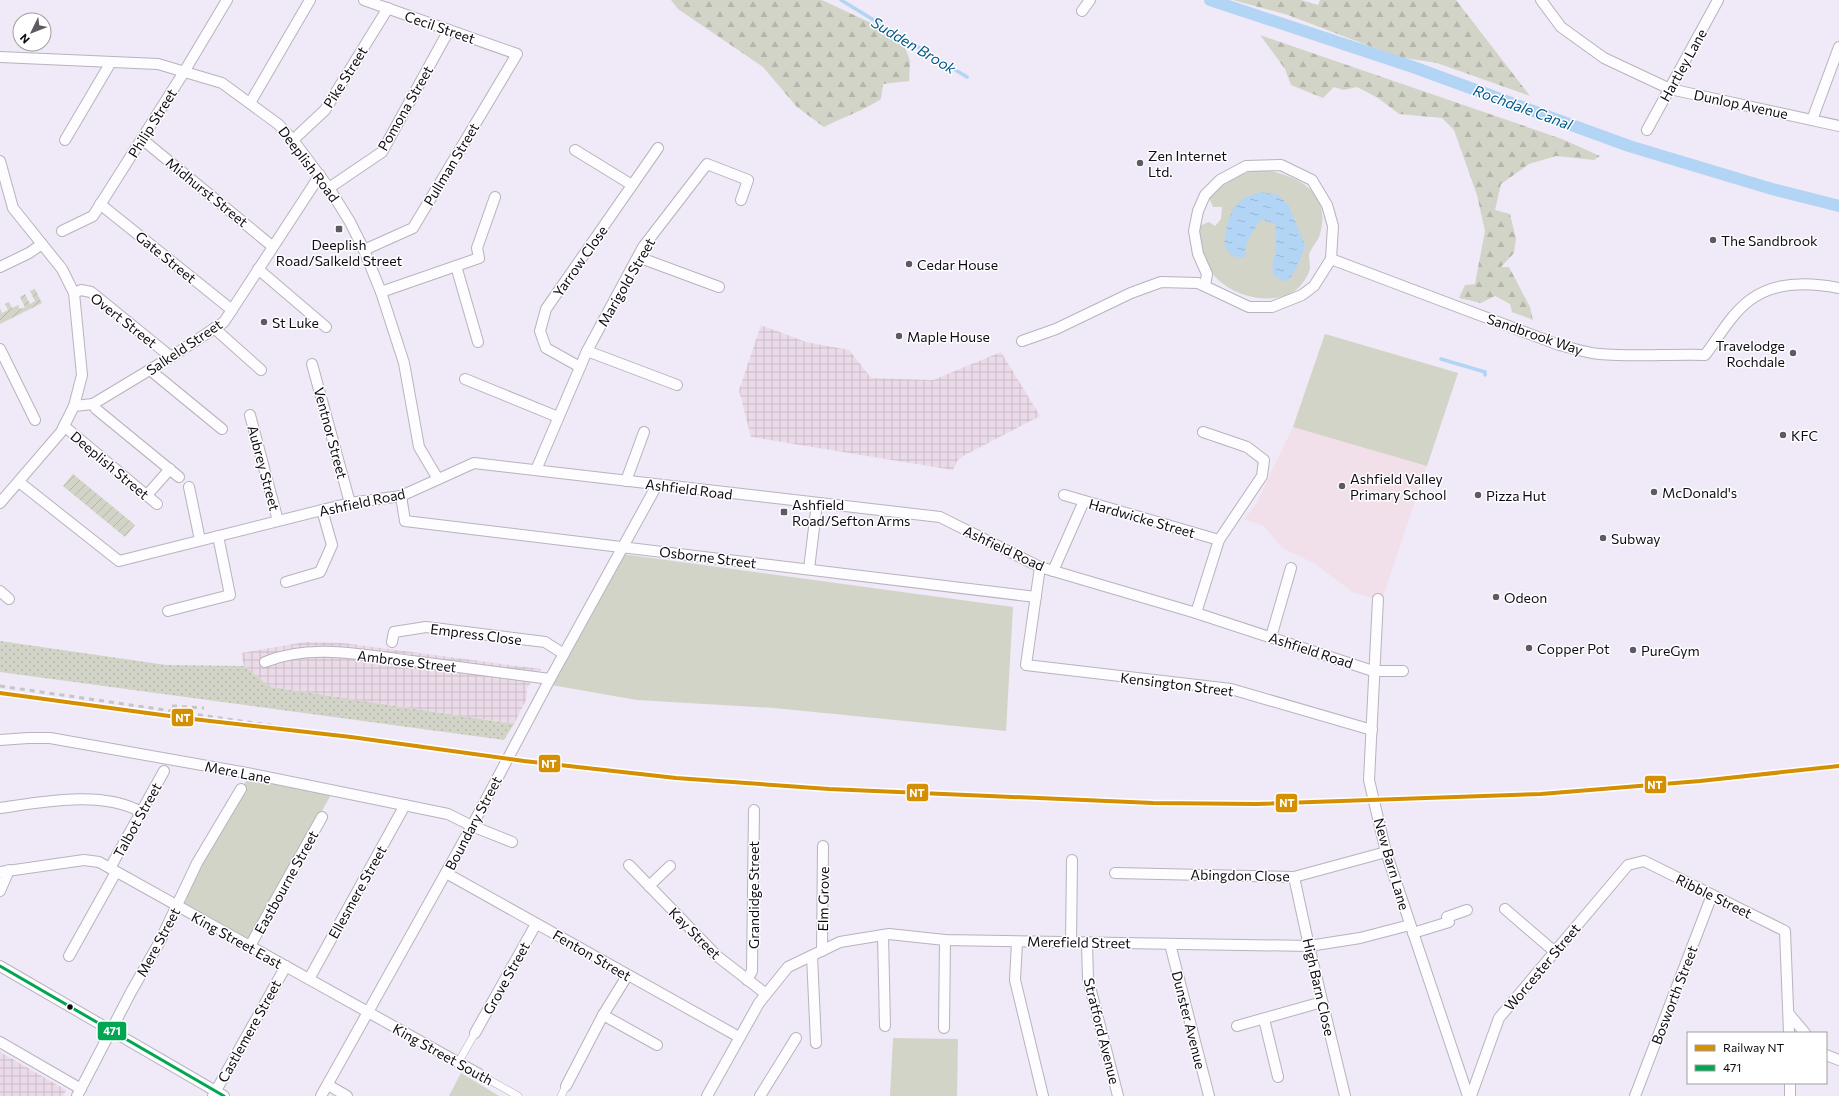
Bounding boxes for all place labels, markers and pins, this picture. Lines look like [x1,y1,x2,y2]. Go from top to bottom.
place label: Zen Internet Ltd. [1148,147,1227,180]
marker: Zen Internet Ltd. [1135,158,1145,168]
marker: Deeplish Road/Salkeld Street [334,224,344,234]
place label: The Sandbrook [1721,232,1818,249]
marker: The Sandbrook [1708,235,1718,245]
place label: Deeplish Road/Salkeld Street [276,236,403,269]
place label: Cedar House [917,256,998,273]
marker: Cedar House [904,259,914,269]
place label: St Luke [272,314,319,331]
marker: St Luke [259,317,269,327]
place label: Maple House [907,328,990,345]
marker: Maple House [894,331,904,341]
place label: Travelodge Rochdale [1715,337,1785,370]
marker: Travelodge Rochdale [1788,348,1798,358]
place label: KFC [1791,427,1818,444]
marker: KFC [1778,430,1788,440]
place label: Ashfield Valley Primary School [1350,470,1446,503]
marker: Ashfield Valley Primary School [1337,481,1347,491]
place label: McDonald's [1662,484,1737,501]
place label: Pizza Hut [1486,487,1547,504]
marker: McDonald's [1649,487,1659,497]
marker: Pizza Hut [1473,490,1483,500]
place label: Ashfield Road/Sefton Arms [792,496,911,529]
marker: Ashfield Road/Sefton Arms [779,507,789,517]
place label: Subway [1611,530,1661,547]
marker: Subway [1598,533,1608,543]
place label: Odeon [1504,589,1547,606]
marker: Odeon [1491,592,1501,602]
place label: Copper Pot [1537,640,1610,657]
place label: PureGym [1641,642,1700,659]
marker: Copper Pot [1524,643,1534,653]
marker: PureGym [1628,645,1638,655]
unlabelled marker [65,1002,75,1012]

